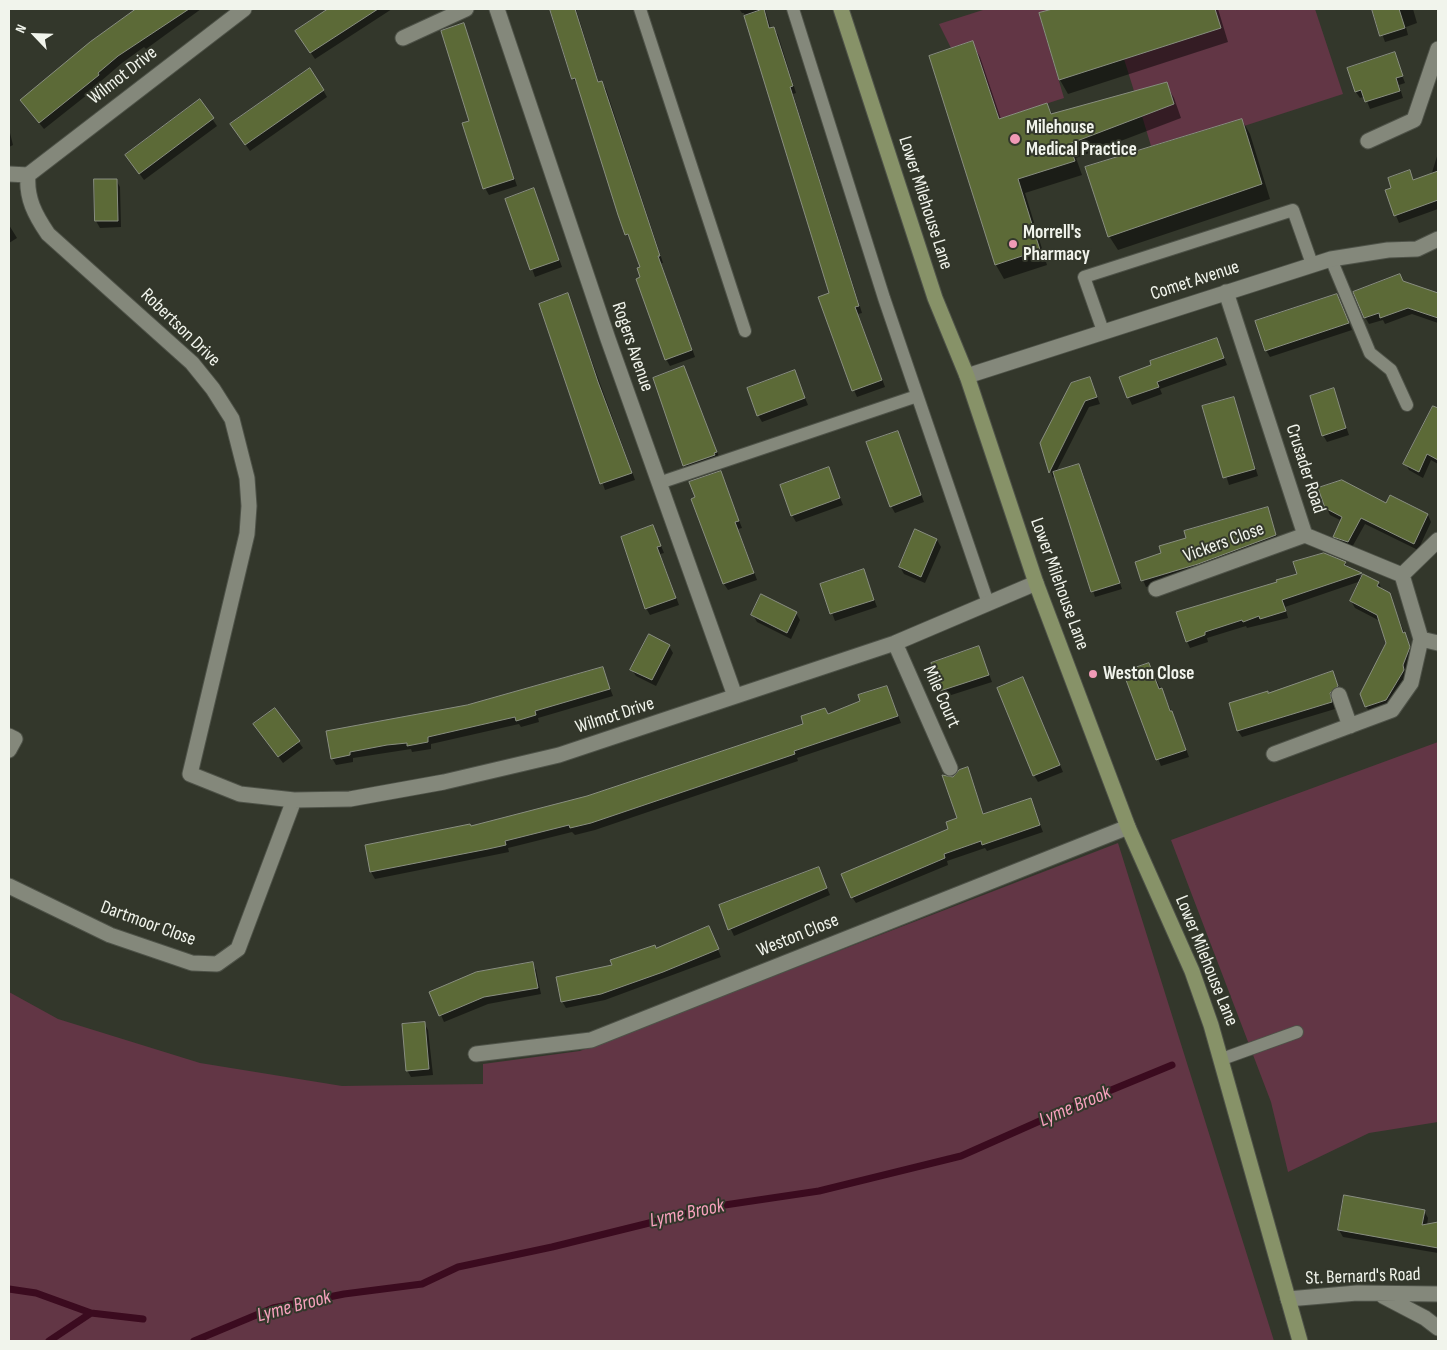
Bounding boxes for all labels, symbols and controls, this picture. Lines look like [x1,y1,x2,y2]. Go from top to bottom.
north arrow [10,10,60,60]
text: N [12,22,30,36]
street label: Wilmot Drive [84,42,162,110]
place label: Milehouse Medical Practice [1026,117,1137,161]
marker: Milehouse Medical Practice [1008,132,1022,146]
street label: Lower Milehouse Lane [893,133,957,273]
place label: Morrell's Pharmacy [1023,222,1090,266]
marker: Morrell's Pharmacy [1007,238,1019,250]
street label: Comet Avenue [1148,256,1242,306]
street label: Robertson Drive [135,284,225,372]
street label: Rogers Avenue [606,299,658,395]
street label: Crusader Road [1280,422,1330,516]
street label: Lower Milehouse Lane [1025,515,1093,653]
street label: Vickers Close [1180,518,1268,568]
street label: Mile Court [917,663,965,731]
place label: Weston Close [1103,663,1194,685]
marker: Weston Close [1087,668,1099,680]
street label: Wilmot Drive [573,693,657,739]
street label: Lower Milehouse Lane [1169,892,1243,1030]
street label: Dartmoor Close [97,896,199,952]
street label: Weston Close [754,909,842,963]
water label: Lyme Brook [1036,1081,1114,1133]
water label: Lyme Brook [648,1194,726,1234]
street label: St. Bernard's Road [1305,1264,1421,1290]
water label: Lyme Brook [254,1286,334,1328]

